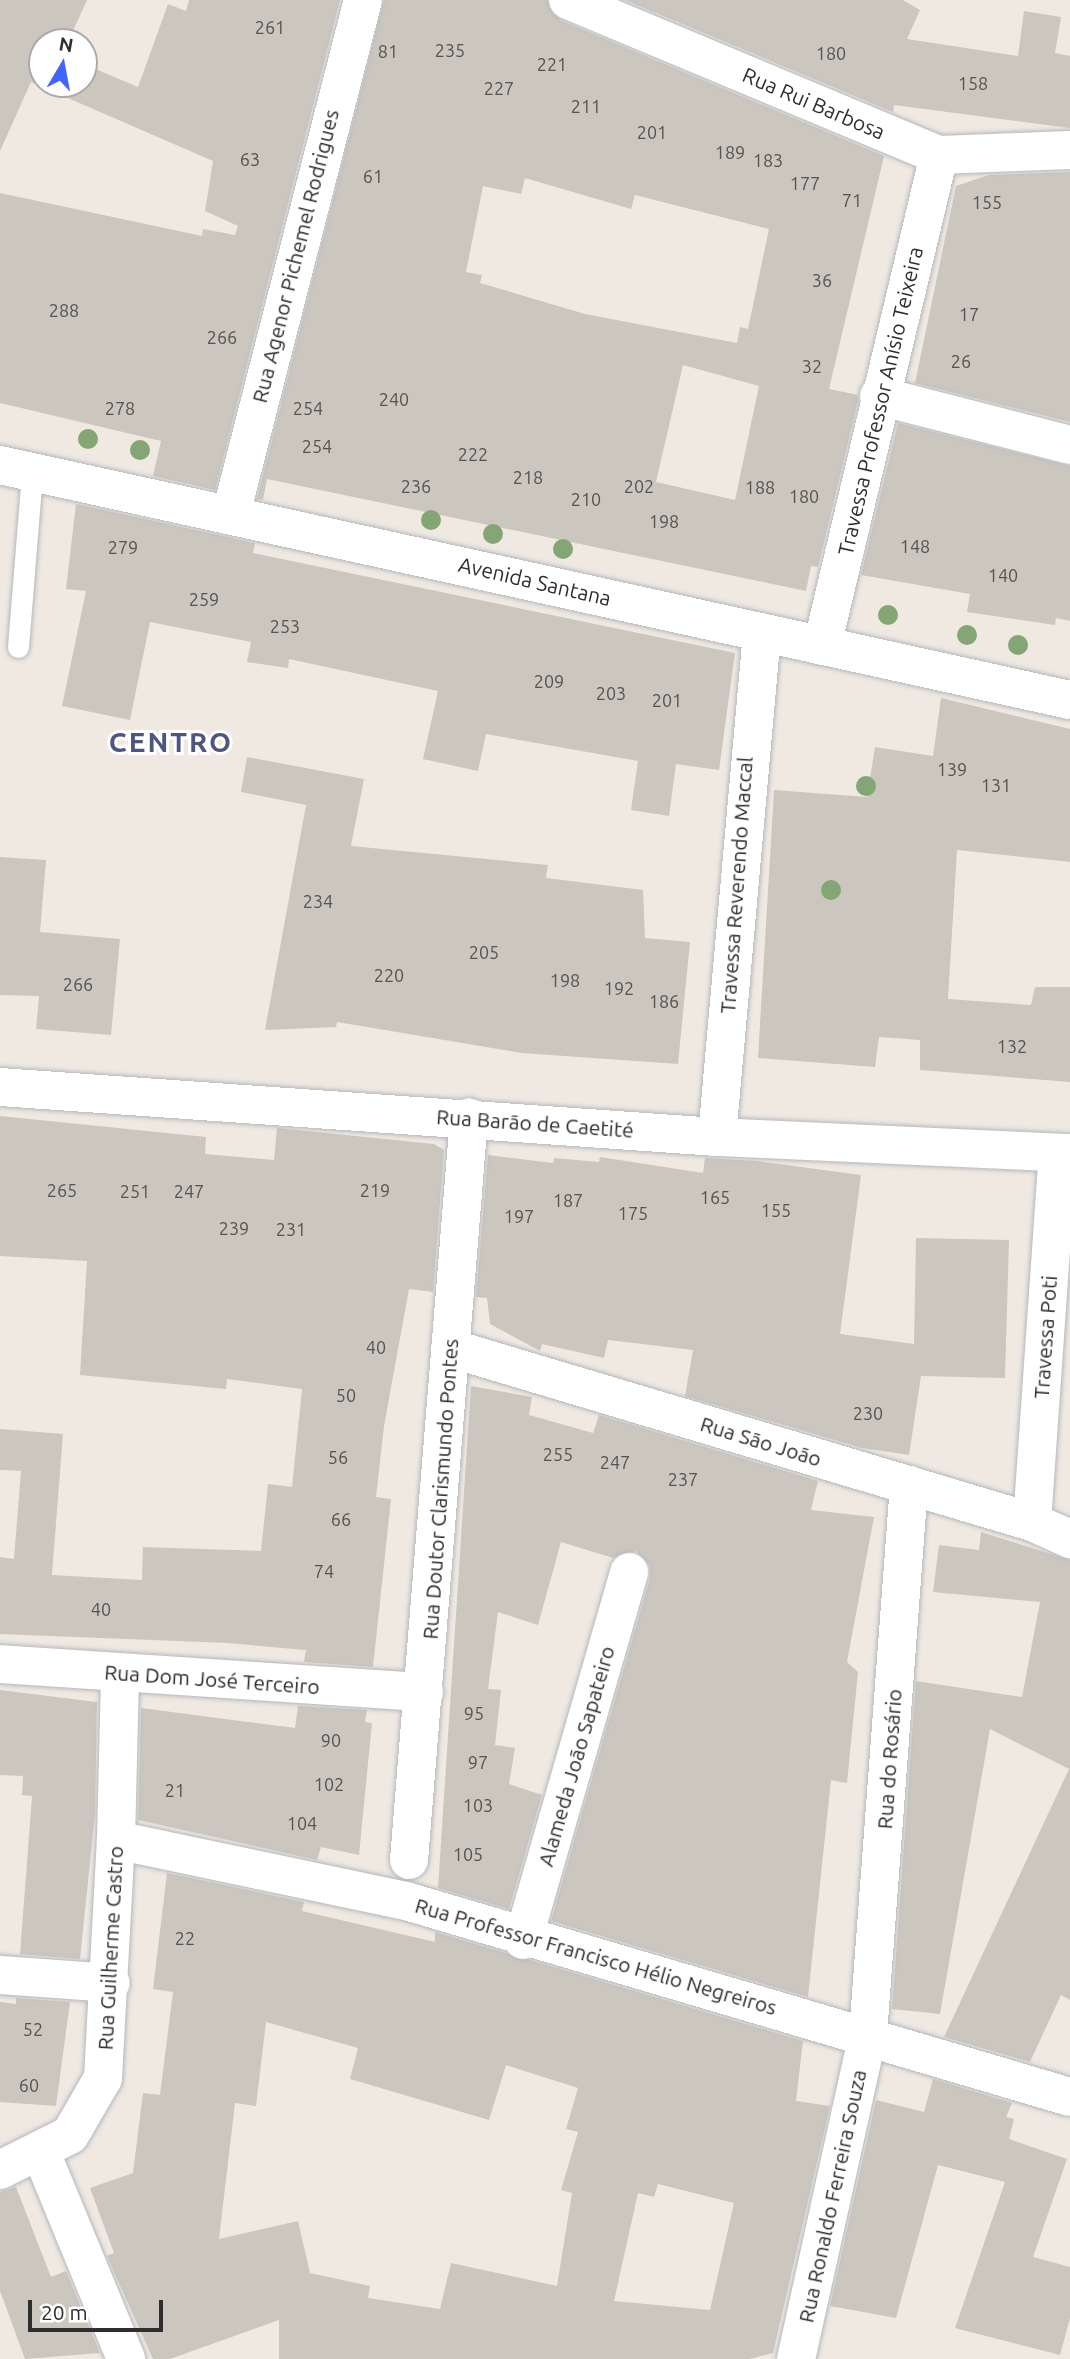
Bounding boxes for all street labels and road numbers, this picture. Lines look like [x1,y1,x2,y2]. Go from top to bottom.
street label: Rua Rui Barbosa [739,62,889,144]
street label: Rua Agenor Pichemel Rodrigues [246,107,344,405]
street label: Travessa Professor Anísio Teixeira [832,244,928,558]
street label: Avenida Santana [456,551,614,611]
street label: Travessa Reverendo Maccal [714,756,758,1014]
street label: Rua Barão de Caetité [435,1104,635,1142]
street label: Travessa Poti [1028,1275,1062,1399]
street label: Rua Doutor Clarismundo Pontes [417,1338,463,1640]
street label: Rua São João [697,1411,825,1471]
street label: Alameda João Sapateiro [532,1643,620,1869]
street label: Rua Dom José Terceiro [104,1659,320,1699]
street label: Rua do Rosário [872,1688,906,1830]
street label: Rua Guilherme Castro [92,1845,128,2051]
street label: Rua Professor Francisco Hélio Negreiros [412,1892,780,2020]
street label: Rua Ronaldo Ferreira Souza [793,2067,871,2325]

